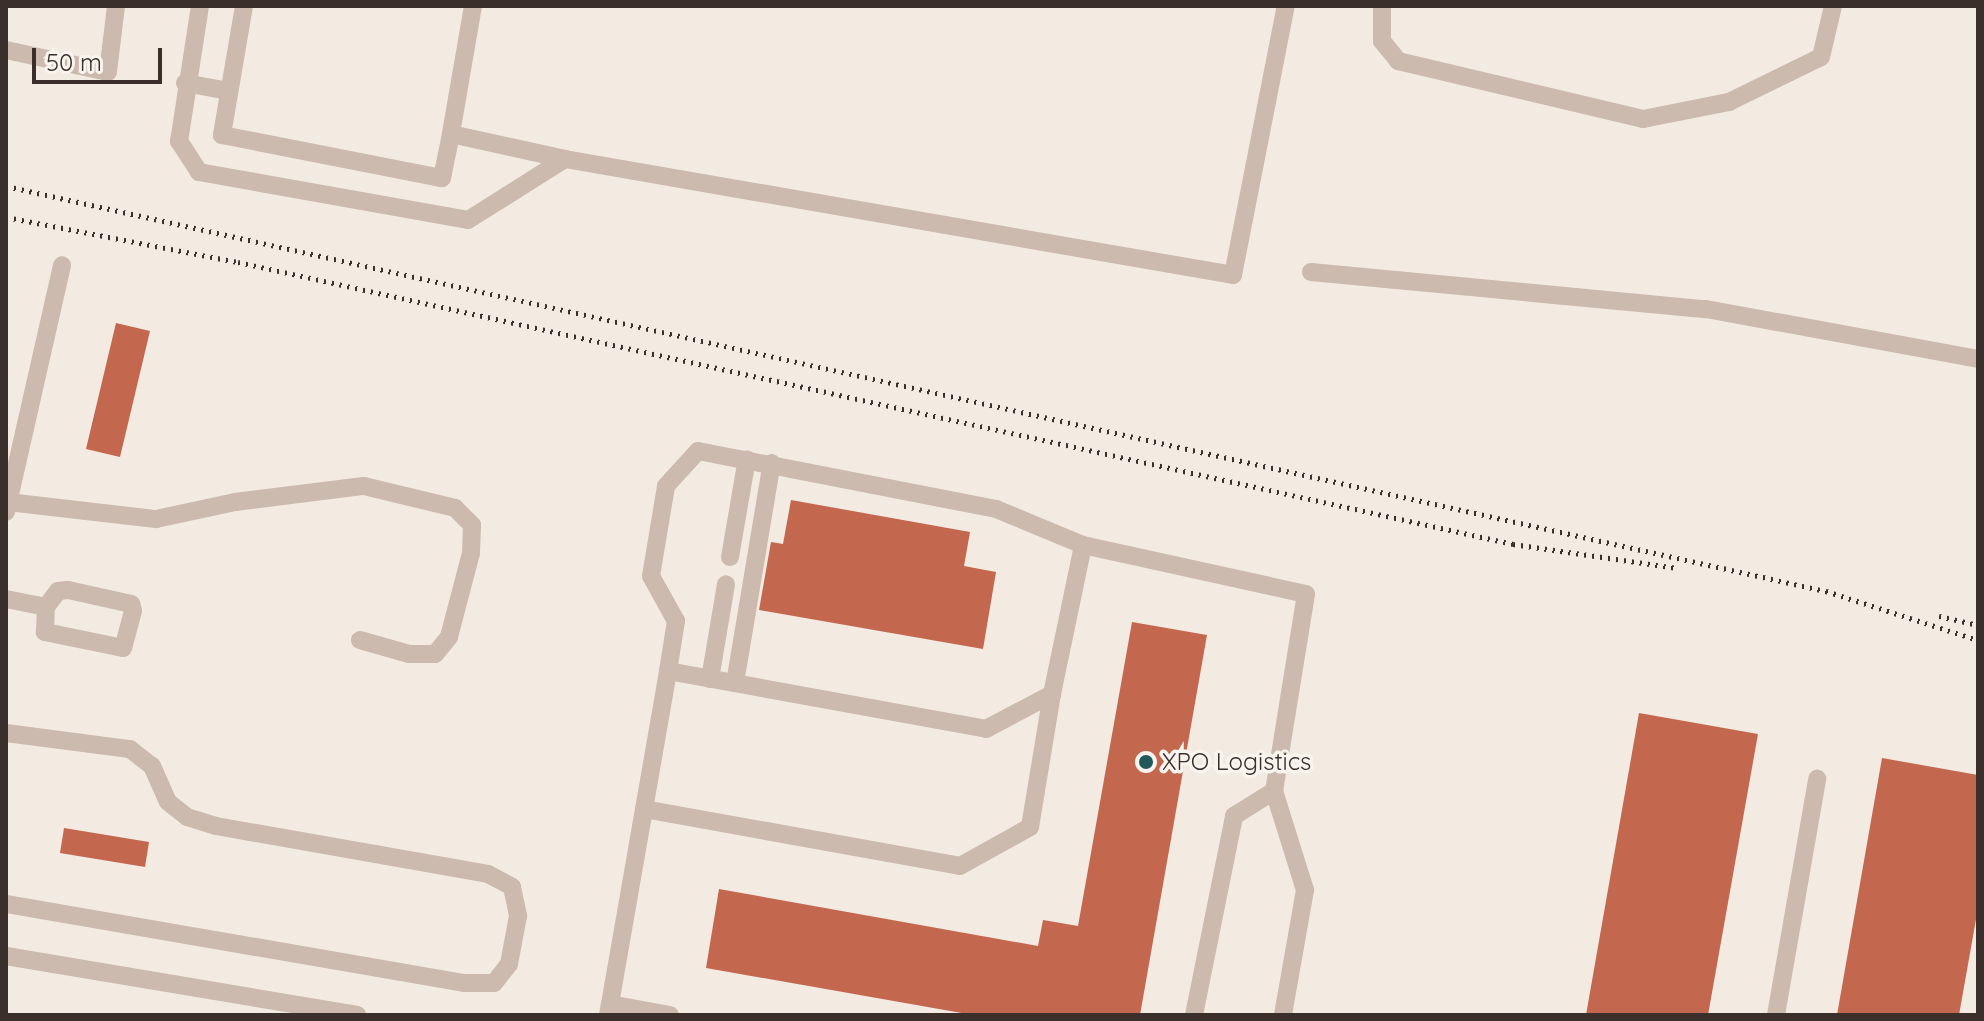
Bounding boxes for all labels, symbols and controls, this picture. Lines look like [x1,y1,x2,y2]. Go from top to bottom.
scale bar [36,32,166,82]
text: 50 m [46,47,102,77]
place label: XPO Logistics [1162,748,1311,776]
marker: XPO Logistics [1137,753,1155,771]

